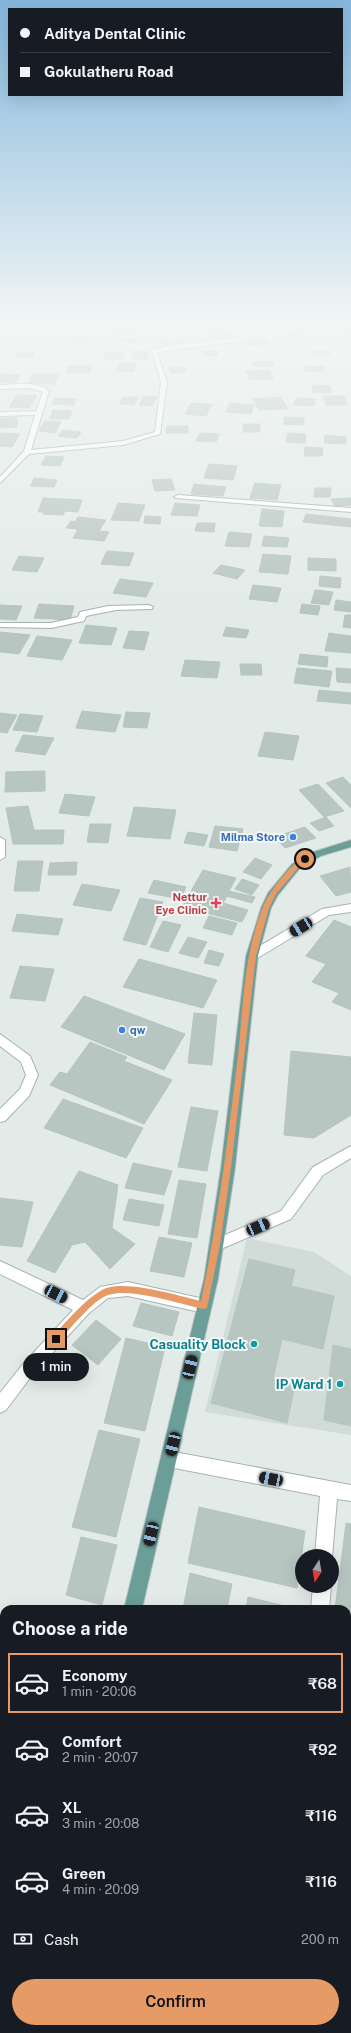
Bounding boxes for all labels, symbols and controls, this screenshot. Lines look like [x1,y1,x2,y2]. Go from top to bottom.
text: Aditya Dental Clinic [44,25,186,42]
text: Gokulatheru Road [44,63,173,80]
place label: Milma Store [221,831,285,843]
marker: Milma Store [288,832,298,842]
route start [296,850,314,868]
place label: Nettur Eye Clinic [155,891,207,916]
marker: Nettur Eye Clinic [210,897,222,909]
car [288,916,314,938]
place label: qw [130,1024,146,1036]
marker: qw [117,1025,127,1035]
car [245,1217,271,1237]
car [43,1283,69,1305]
route end [47,1330,65,1348]
place label: Casuality Block [149,1337,246,1352]
marker: Casuality Block [249,1339,259,1349]
callout: 1 min [23,1353,89,1381]
car [181,1354,199,1380]
text: 1 min [41,1359,71,1374]
place label: IP Ward 1 [276,1377,332,1392]
marker: IP Ward 1 [335,1379,345,1389]
car [164,1431,182,1457]
car [258,1471,284,1487]
car [142,1521,160,1547]
north arrow [295,1549,339,1593]
map controls [295,1549,339,1593]
text: Choose a ride [12,1618,128,1639]
icon: car [14,1665,50,1701]
text: Economy [62,1667,127,1684]
text: ₹68 [308,1675,337,1692]
text: 1 min · 20:06 [62,1684,136,1699]
icon: car [14,1731,50,1767]
text: Comfort [62,1733,122,1750]
text: ₹92 [309,1741,337,1758]
text: 2 min · 20:07 [62,1750,138,1765]
icon: car [14,1797,50,1833]
text: XL [62,1799,81,1816]
text: ₹116 [306,1807,337,1824]
text: 3 min · 20:08 [62,1816,140,1831]
icon: car [14,1863,50,1899]
text: Green [62,1865,106,1882]
text: ₹116 [306,1873,337,1890]
text: 4 min · 20:09 [62,1882,139,1897]
icon: cash [12,1928,34,1950]
text: Cash [44,1931,79,1948]
text: 200 m [301,1932,339,1947]
button: Confirm [12,1979,339,2025]

